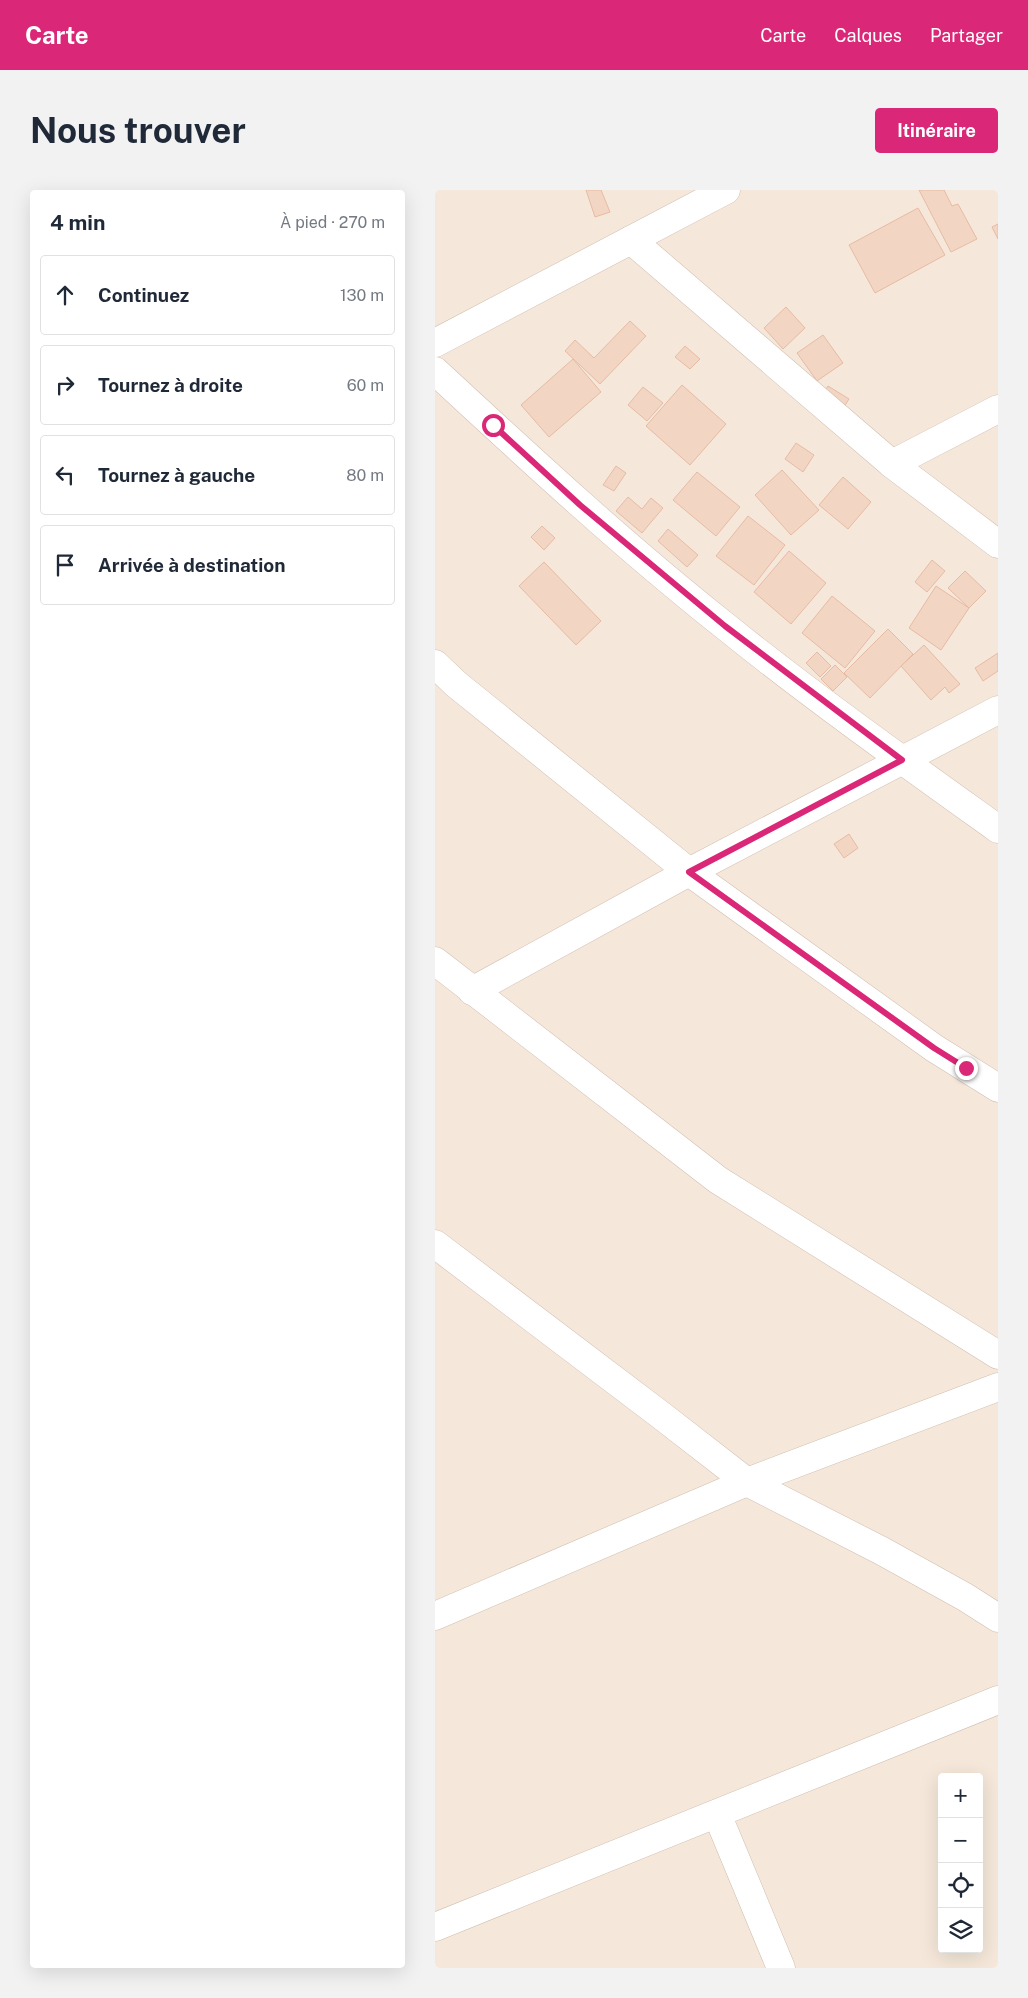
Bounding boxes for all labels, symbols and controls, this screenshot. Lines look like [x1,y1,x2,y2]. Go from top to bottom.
text: Carte [25,21,89,49]
text: Carte [760,25,806,46]
text: Calques [834,25,902,46]
text: Partager [930,25,1003,46]
button: Itinéraire [875,108,998,153]
text: Nous trouver [30,110,246,151]
text: 4 min [50,210,105,235]
text: À pied · 270 m [280,213,385,232]
icon: ahead [51,281,79,309]
text: Continuez [98,284,189,306]
text: 130 m [340,286,384,305]
icon: right [51,371,79,399]
text: Tournez à droite [98,374,243,396]
text: 60 m [347,376,384,395]
route start [482,414,505,437]
icon: left [51,461,79,489]
text: Tournez à gauche [98,464,255,486]
text: 80 m [346,466,384,485]
icon: arrive [51,551,79,579]
text: Arrivée à destination [98,554,286,576]
route end [955,1057,978,1080]
map controls [938,1773,983,1953]
button: + [938,1773,983,1818]
button: − [938,1818,983,1863]
button: locate [938,1863,983,1908]
button: layers [938,1908,983,1953]

